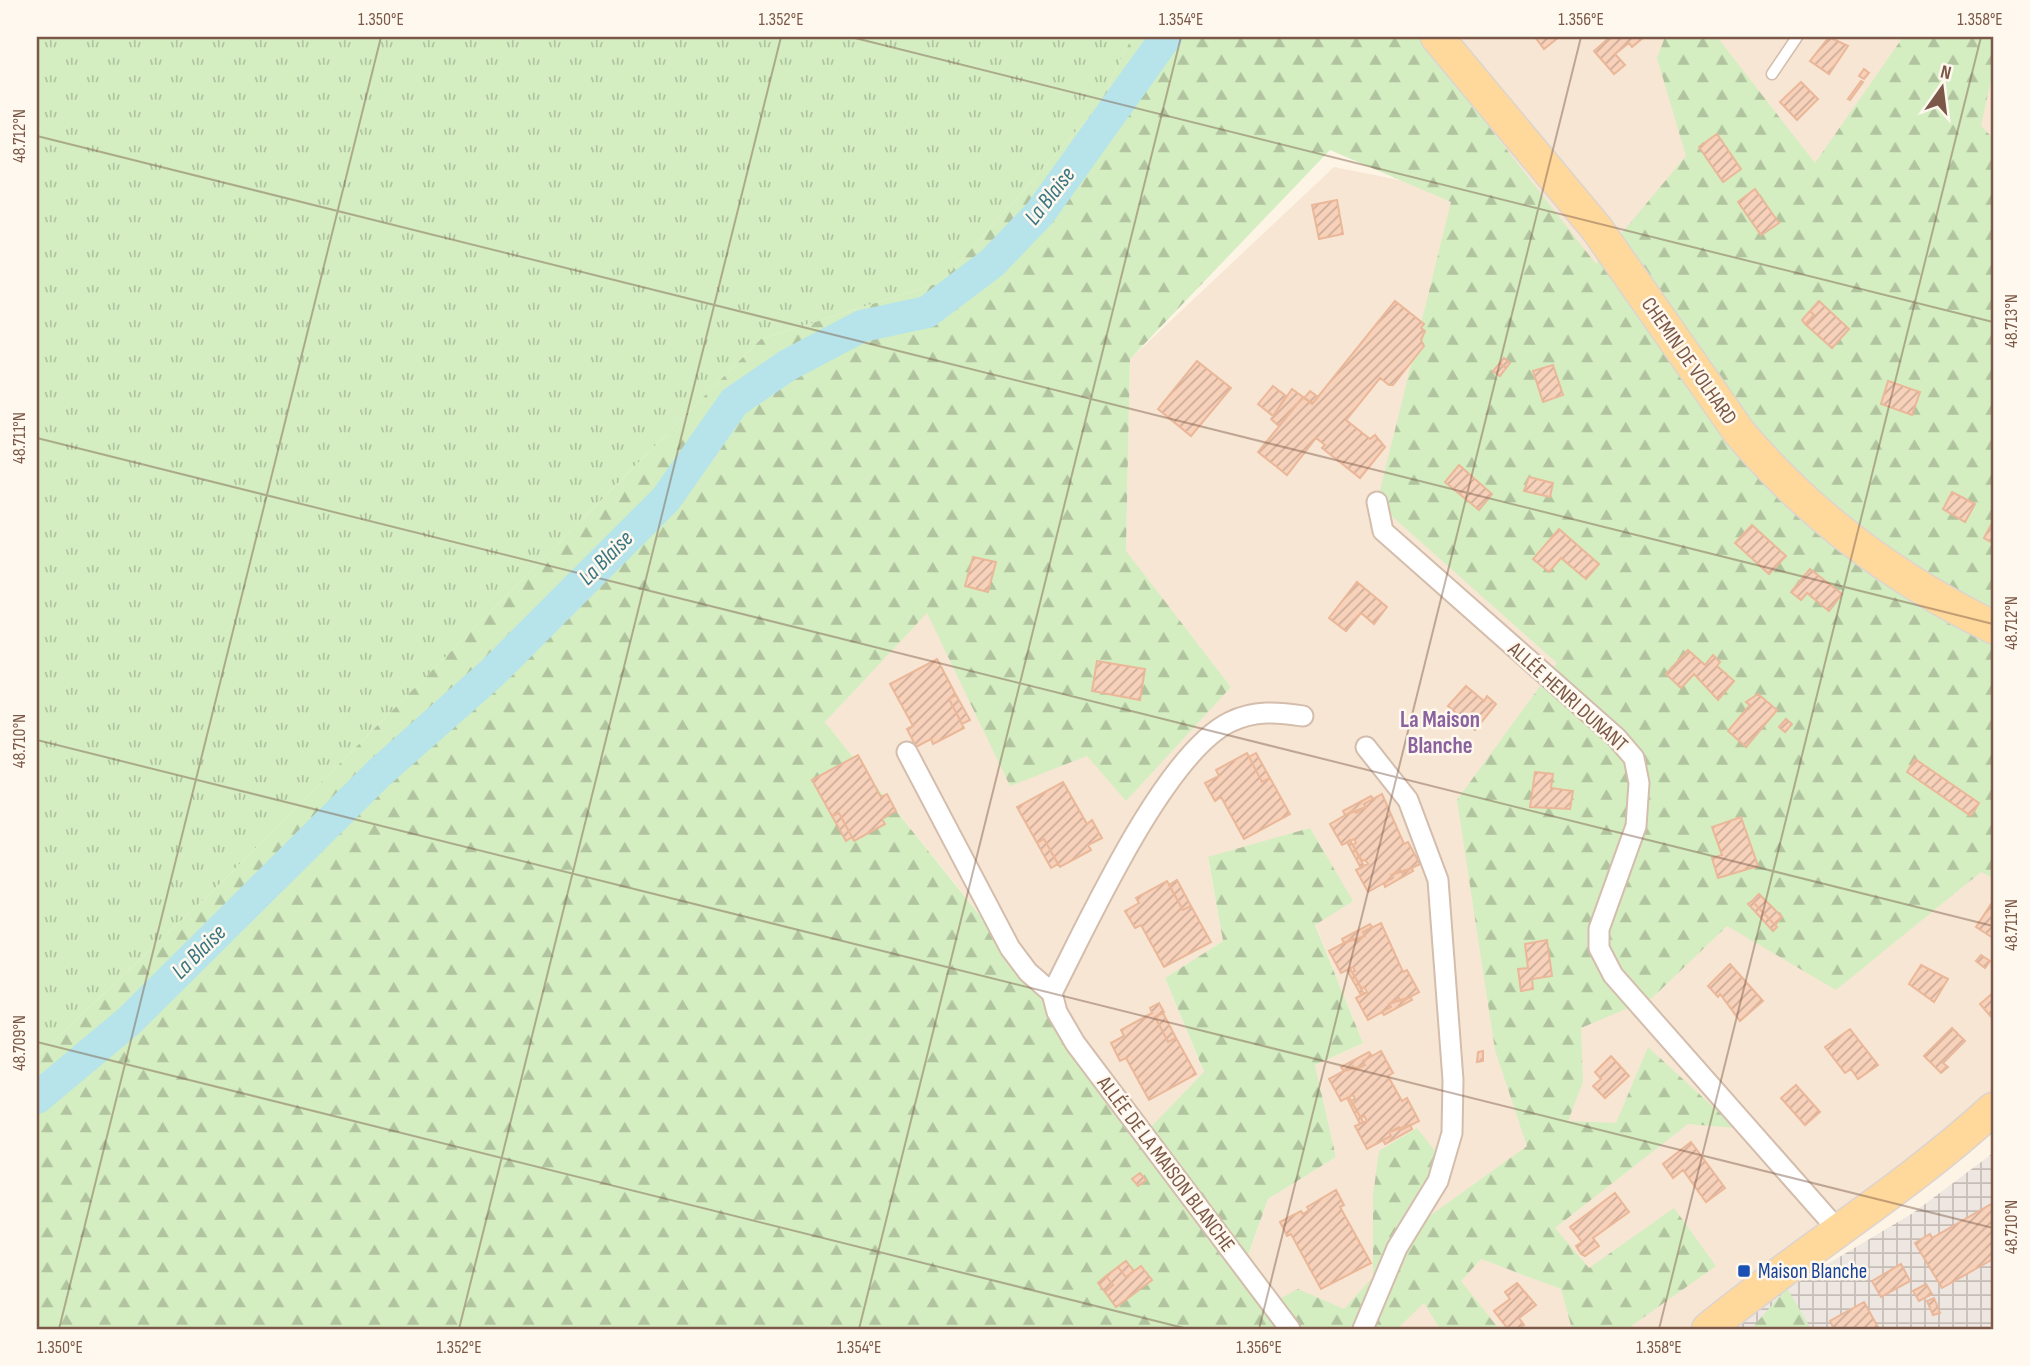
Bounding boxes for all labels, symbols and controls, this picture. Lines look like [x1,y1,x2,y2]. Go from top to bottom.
text: 1.350°E [358,9,404,30]
text: 1.352°E [758,9,804,30]
text: 1.354°E [1159,9,1203,30]
text: 1.356°E [1558,9,1604,30]
text: 1.358°E [1957,9,2003,30]
north arrow [1908,52,1978,122]
text: N [1938,61,1953,85]
text: 48.712°N [9,109,30,163]
water label: La Blaise [1019,161,1081,231]
street label: CHEMIN DE VOLHARD [1636,293,1742,429]
text: 48.713°N [2001,294,2022,348]
text: 48.711°N [9,412,30,464]
water label: La Blaise [573,525,639,591]
text: 48.712°N [2001,596,2022,650]
street label: ALLÉE HENRI DUNANT [1502,636,1633,758]
district label: La Maison Blanche [1400,706,1480,760]
text: 48.710°N [9,714,30,768]
text: 48.711°N [2001,899,2022,951]
water label: La Blaise [166,919,232,985]
text: 48.709°N [9,1015,30,1071]
street label: ALLÉE DE LA MAISON BLANCHE [1091,1070,1240,1257]
text: 48.710°N [2001,1200,2022,1254]
place label: Maison Blanche [1758,1259,1867,1284]
marker: Maison Blanche [1736,1263,1752,1279]
text: 1.350°E [37,1337,83,1358]
text: 1.352°E [436,1337,482,1358]
text: 1.354°E [837,1337,881,1358]
text: 1.356°E [1236,1337,1282,1358]
text: 1.358°E [1636,1337,1682,1358]

